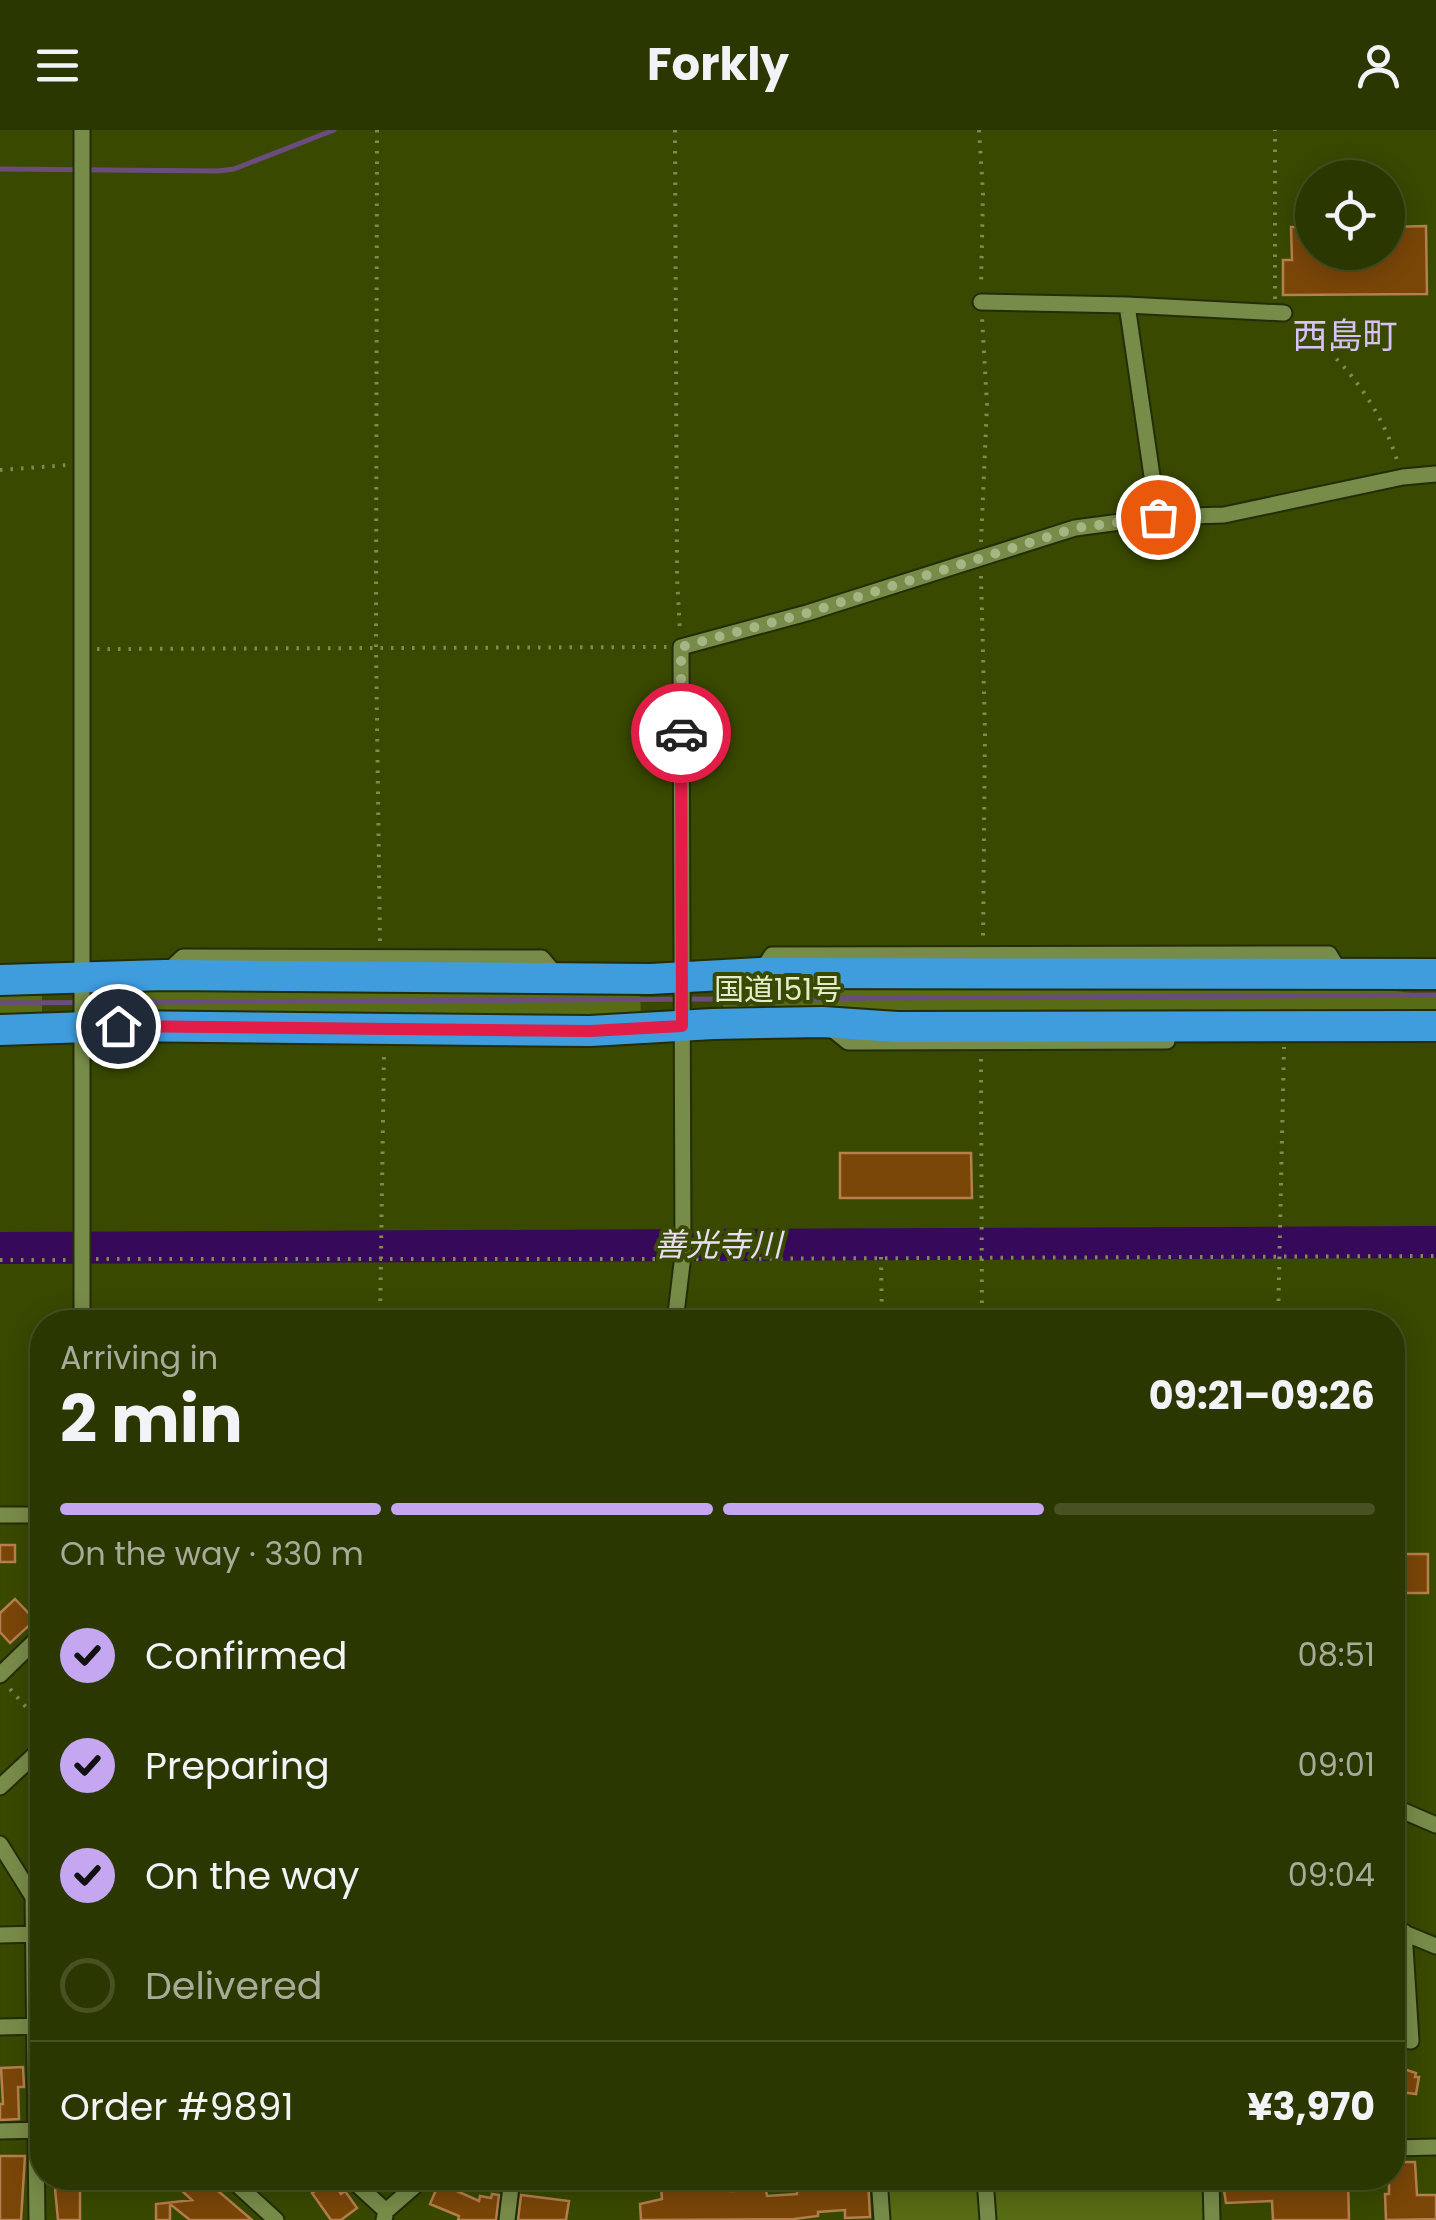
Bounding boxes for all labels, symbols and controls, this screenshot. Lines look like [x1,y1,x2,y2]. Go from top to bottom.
text: Forkly [647,33,789,96]
icon: menu [30,38,85,93]
icon: person [1351,38,1406,93]
map controls [1295,160,1405,270]
button: locate [1295,160,1405,270]
district label: 西島町 [1292,311,1398,360]
pin [1116,475,1201,560]
icon: bag [1131,490,1186,545]
courier [631,683,731,783]
icon: car [654,706,709,761]
street label: 国道151号 [714,968,842,1011]
pin [76,984,161,1069]
icon: home [91,999,146,1054]
water label: 善光寺川 [654,1222,785,1267]
text: Arriving in [60,1335,218,1380]
text: 09:21–09:26 [1149,1369,1375,1422]
text: 2 min [60,1374,243,1465]
text: On the way · 330 m [60,1531,364,1576]
icon: check [60,1628,115,1683]
text: Confirmed [145,1629,347,1682]
text: 08:51 [1298,1632,1375,1677]
icon: check [60,1738,115,1793]
text: Preparing [145,1739,330,1792]
text: 09:01 [1298,1742,1375,1787]
icon: check [60,1848,115,1903]
text: On the way [145,1849,359,1902]
text: 09:04 [1288,1852,1375,1897]
text: Delivered [145,1959,322,2012]
text: Order #9891 [60,2080,294,2133]
text: ¥3,970 [1247,2080,1375,2133]

